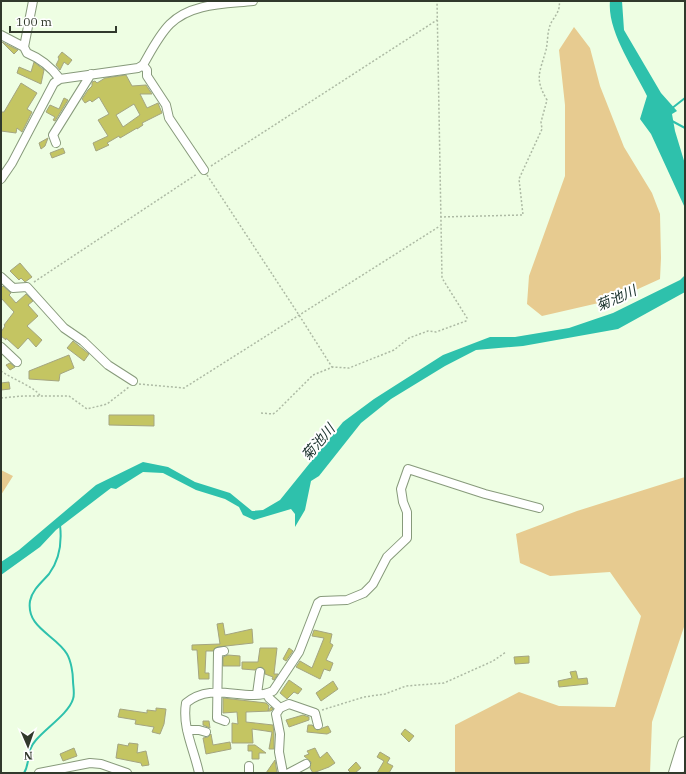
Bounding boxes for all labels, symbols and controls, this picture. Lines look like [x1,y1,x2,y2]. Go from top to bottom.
scale bar [10,8,116,34]
text: 100 m [16,14,52,29]
water label: 菊池川 [593,280,641,315]
water label: 菊池川 [297,419,340,464]
north arrow [8,726,48,766]
text: N [23,749,33,763]

